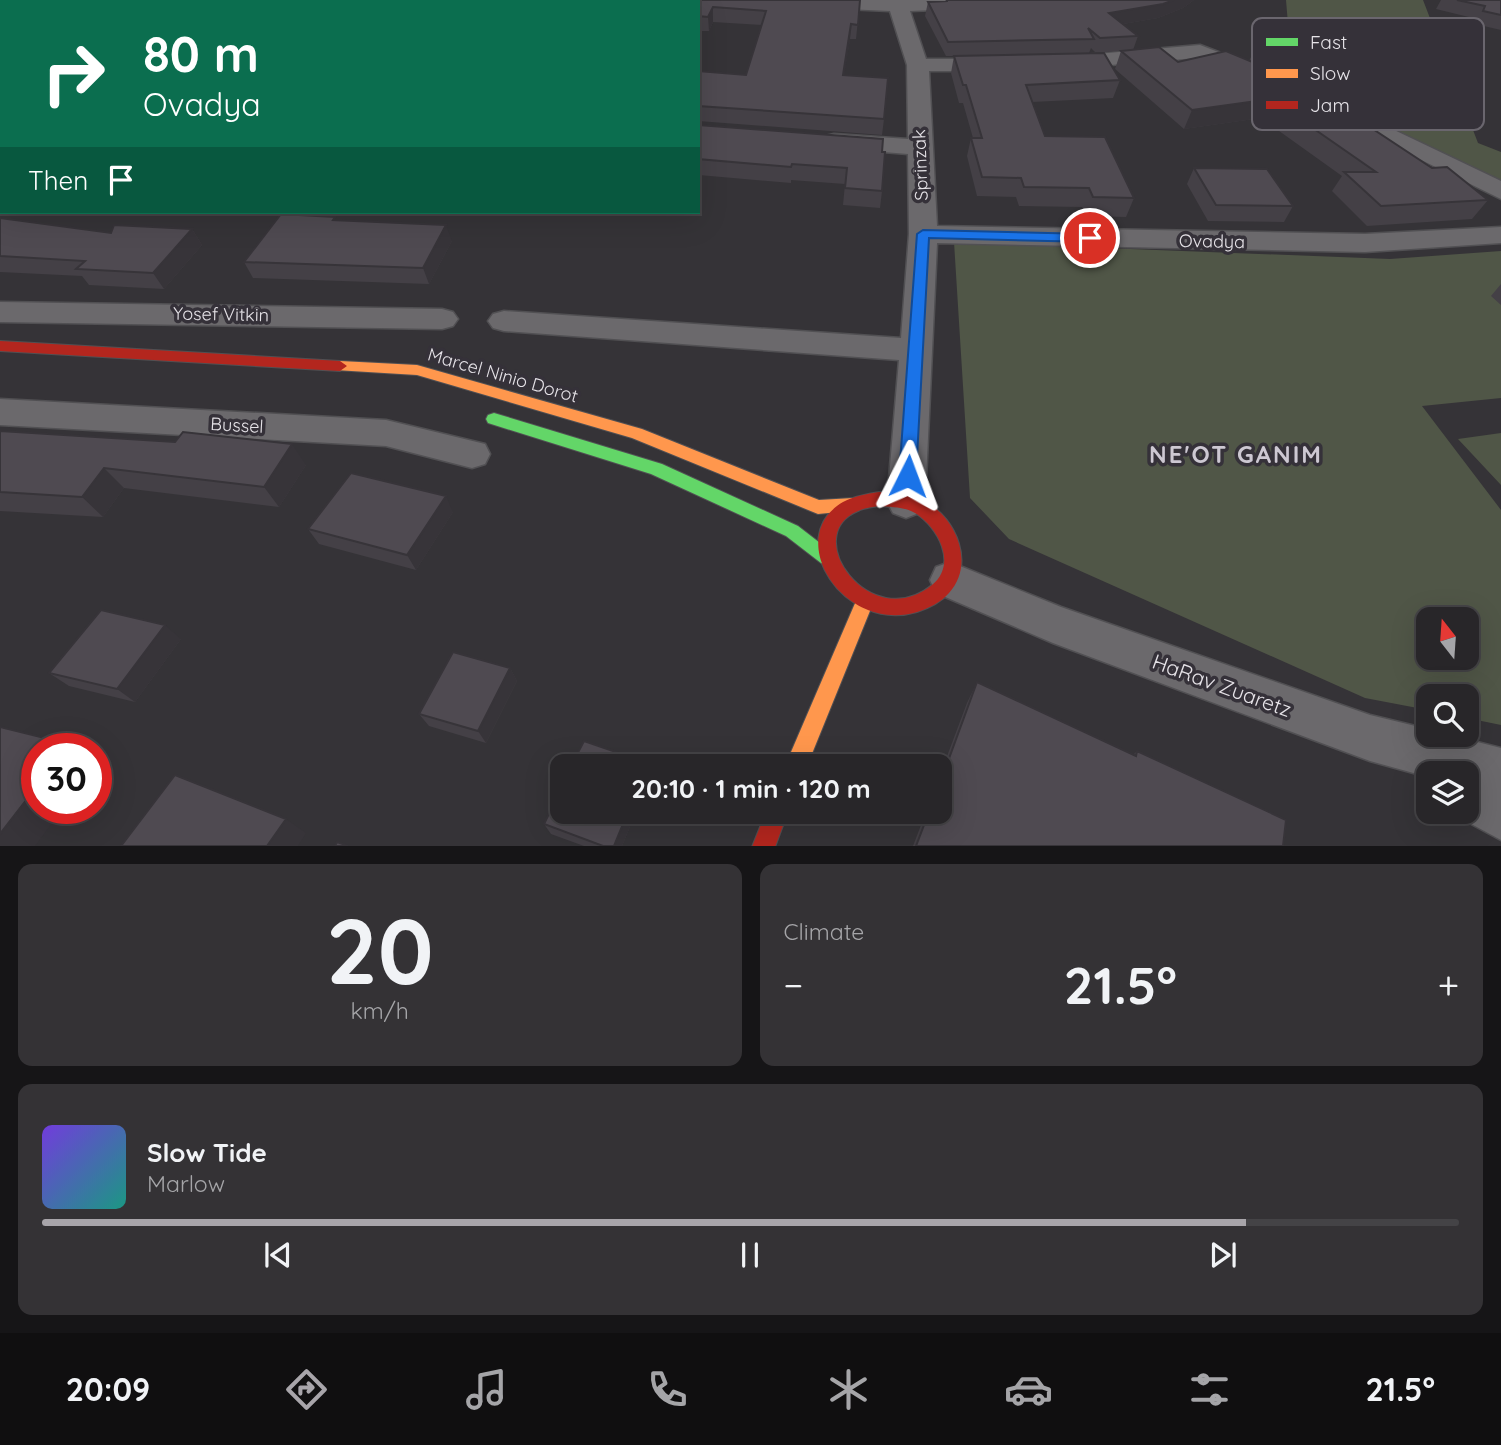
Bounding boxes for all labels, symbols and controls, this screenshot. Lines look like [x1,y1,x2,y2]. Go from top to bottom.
legend [1252,18,1484,130]
text: 80 m [143,23,259,84]
icon: right [28,28,119,119]
text: Fast [1310,30,1347,54]
text: Slow [1310,61,1351,85]
text: Ovadya [143,84,261,124]
text: Jam [1310,93,1350,117]
street label: Sprinzak [907,129,933,201]
icon: arrive [102,161,140,199]
text: Then [28,164,88,197]
pin [1060,208,1120,268]
icon: arrive [1071,219,1109,257]
street label: Ovadya [1179,229,1245,253]
street label: Yosef Vitkin [173,302,269,326]
street label: Marcel Ninio Dorot [425,343,581,407]
street label: Bussel [210,412,264,438]
position arrow [871,439,945,513]
district label: NE'OT GANIM [1149,439,1323,469]
north arrow [1416,607,1479,670]
map controls [1416,607,1479,824]
street label: HaRav Zuaretz [1149,648,1295,722]
button: search [1416,684,1479,747]
speed limit sign: 30 [21,733,112,824]
button: layers [1416,761,1479,824]
text: 20:10 · 1 min · 120 m [631,772,871,805]
text: 20 [326,893,434,1007]
text: Climate [784,917,864,946]
text: 21.5° [1064,952,1177,1017]
text: − [784,961,803,1009]
text: + [1438,961,1459,1009]
text: km/h [351,996,409,1025]
text: Slow Tide [147,1136,267,1169]
text: Marlow [147,1169,225,1198]
icon: previous [259,1236,297,1274]
icon: pause [731,1236,769,1274]
icon: next [1204,1236,1242,1274]
icon: directions [282,1365,331,1414]
icon: music [462,1365,511,1414]
icon: phone [643,1365,692,1414]
icon: climate [824,1365,873,1414]
icon: car [1004,1365,1053,1414]
icon: filters [1185,1365,1234,1414]
text: 20:09 [66,1369,150,1409]
text: 21.5° [1365,1369,1435,1409]

